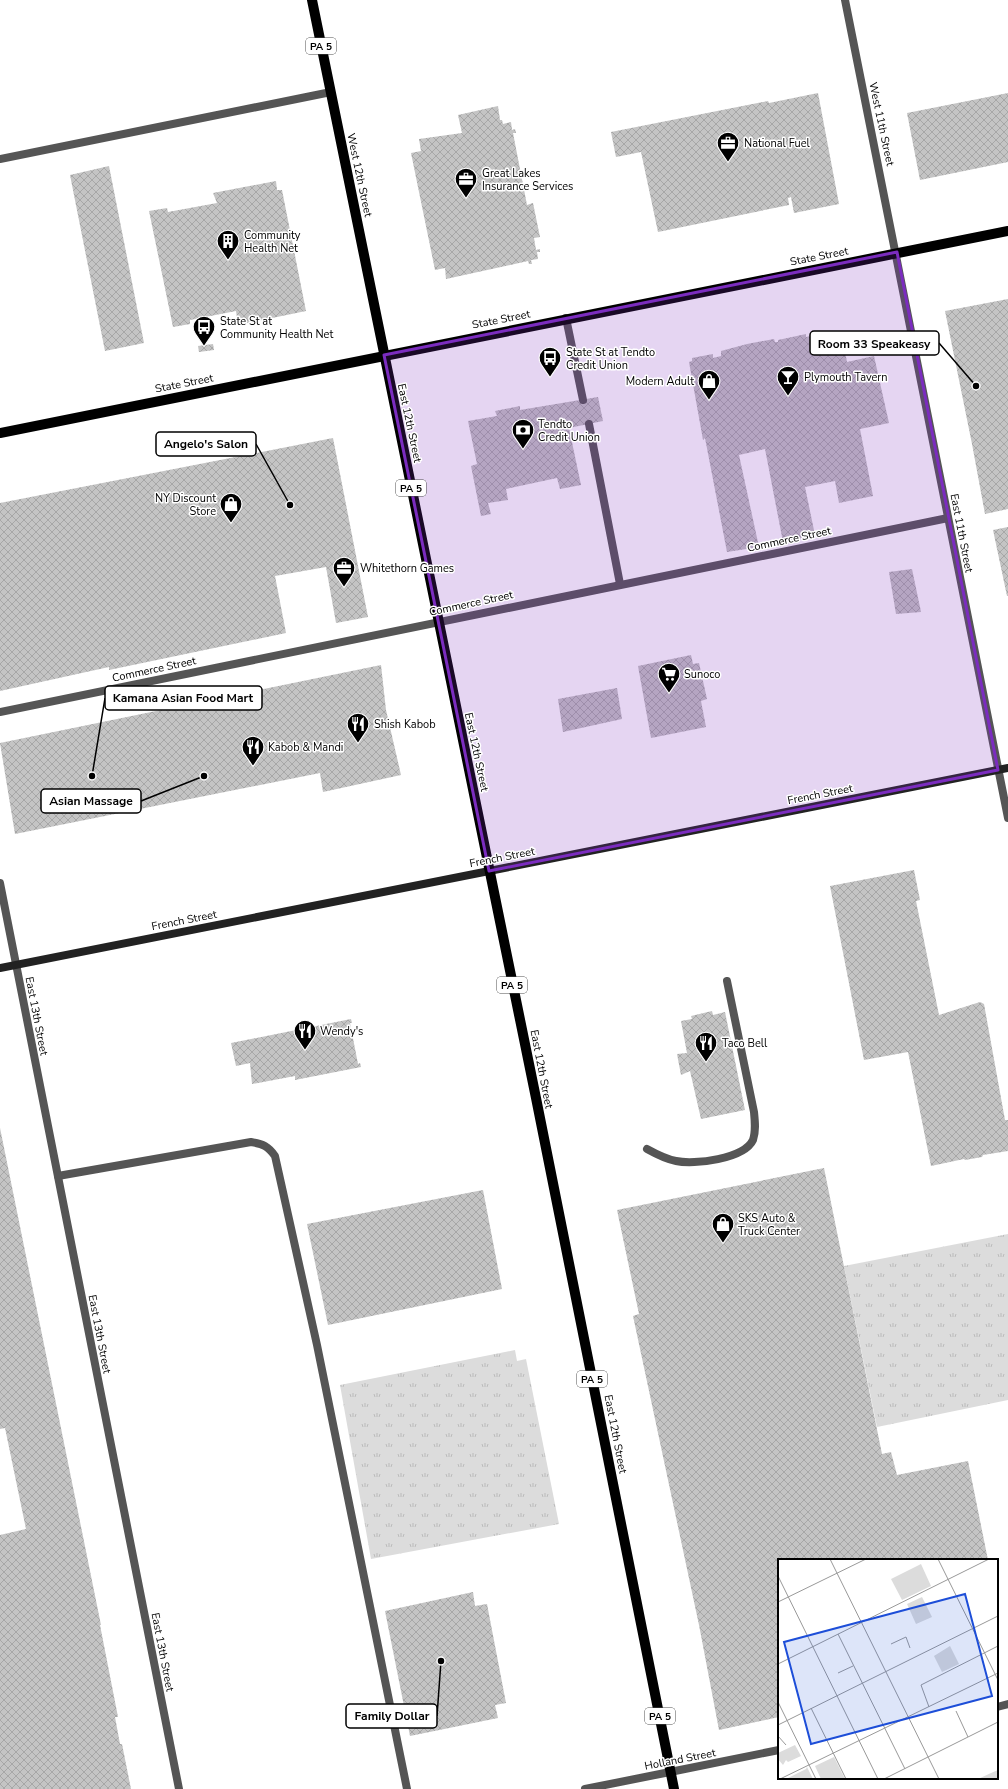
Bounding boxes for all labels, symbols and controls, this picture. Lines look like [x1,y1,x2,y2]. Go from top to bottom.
road number: PA 5 [306,38,336,54]
street label: West 11th Street [865,81,898,168]
office icon: National Fuel [715,130,741,163]
street label: West 12th Street [343,132,376,219]
place label: National Fuel [744,136,811,151]
office icon: Great Lakes Insurance Services [453,166,479,199]
place label: Great Lakes Insurance Services [482,166,573,194]
building icon: Community Health Net [215,228,241,261]
place label: Community Health Net [244,228,301,256]
street label: State Street [789,243,850,269]
street label: State Street [471,306,532,332]
bus stop icon: State St at Community Health Net [191,314,217,347]
place label: State St at Community Health Net [220,314,333,342]
callout: Room 33 Speakeasy [810,331,939,355]
text: Room 33 Speakeasy [818,336,931,352]
bus stop icon: State St at Tendto Credit Union [537,345,563,378]
place label: State St at Tendto Credit Union [566,345,655,373]
bar icon: Plymouth Tavern [775,364,801,397]
shop icon: Modern Adult [696,368,722,401]
street label: State Street [154,370,215,396]
place label: Plymouth Tavern [804,370,888,385]
place label: Modern Adult [626,374,694,389]
street label: East 12th Street [394,382,425,464]
bank icon: Tendto Credit Union [510,417,536,450]
place label: Tendto Credit Union [538,417,600,445]
callout: Angelo's Salon [156,432,256,456]
text: Angelo's Salon [164,436,248,452]
road number: PA 5 [396,480,426,496]
place label: NY Discount Store [155,491,216,519]
shop icon: NY Discount Store [218,491,244,524]
street label: East 11th Street [946,492,977,574]
street label: Commerce Street [746,523,833,556]
office icon: Whitethorn Games [331,555,357,588]
place label: Whitethorn Games [360,561,454,576]
street label: Commerce Street [428,587,515,620]
street label: Commerce Street [111,653,198,686]
supermarket icon: Sunoco [656,661,682,694]
place label: Sunoco [684,667,720,682]
callout: Kamana Asian Food Mart [105,686,262,710]
text: Kamana Asian Food Mart [113,690,254,706]
restaurant icon: Shish Kabob [345,711,371,744]
street label: East 12th Street [461,711,492,793]
place label: Shish Kabob [374,717,436,732]
restaurant icon: Kabob & Mandi [240,734,266,767]
place label: Kabob & Mandi [268,740,343,755]
street label: French Street [786,781,854,808]
callout: Asian Massage [41,789,141,813]
text: Asian Massage [49,793,133,809]
street label: French Street [468,844,536,871]
street label: French Street [150,907,218,934]
street label: East 13th Street [21,975,52,1057]
road number: PA 5 [497,977,527,993]
restaurant icon: Wendy's [292,1018,318,1051]
place label: Wendy's [320,1024,363,1039]
street label: East 12th Street [526,1028,557,1110]
restaurant icon: Taco Bell [693,1030,719,1063]
place label: Taco Bell [722,1036,768,1051]
shop icon: SKS Auto & Truck Center [710,1211,736,1244]
place label: SKS Auto & Truck Center [738,1211,800,1239]
street label: East 13th Street [84,1293,115,1375]
road number: PA 5 [577,1371,607,1387]
street label: East 12th Street [600,1393,631,1475]
inset map [778,1559,998,1779]
street label: East 13th Street [147,1611,178,1693]
callout: Family Dollar [346,1704,437,1728]
text: Family Dollar [355,1708,430,1724]
road number: PA 5 [645,1708,675,1724]
street label: Holland Street [643,1745,717,1774]

